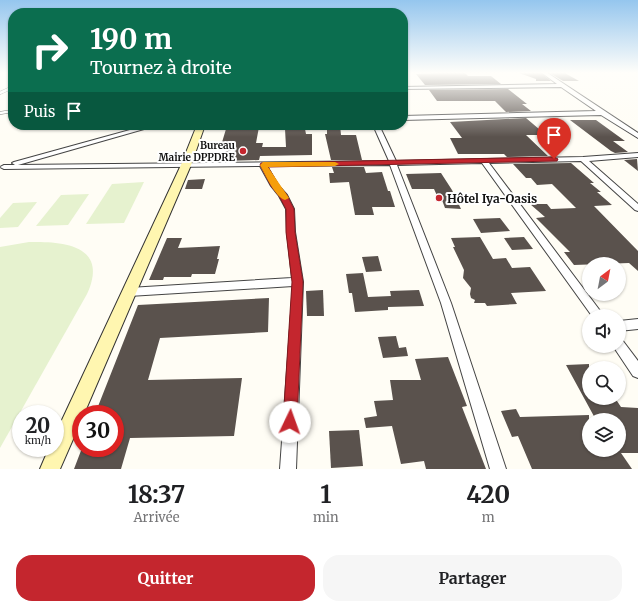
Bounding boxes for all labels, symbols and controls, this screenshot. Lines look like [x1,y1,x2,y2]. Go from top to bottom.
text: 190 m [90,21,172,57]
icon: right [24,24,76,76]
text: Tournez à droite [90,56,232,79]
icon: arrive [63,100,85,122]
text: Puis [24,102,55,121]
pin [537,118,571,159]
icon: arrive [543,124,565,146]
place label: Bureau Mairie DPPDRE [158,139,236,164]
marker: Bureau Mairie DPPDRE [238,146,248,156]
place label: Hôtel Iya-Oasis [447,191,537,206]
marker: Hôtel Iya-Oasis [434,193,444,203]
north arrow [582,257,626,301]
map controls [582,257,626,457]
button: sound [582,309,626,353]
button: search [582,361,626,405]
position arrow [269,401,311,443]
speed limit sign: 30 [72,405,124,457]
text: 20 [26,413,50,438]
button: layers [582,413,626,457]
text: km/h [25,434,51,447]
text: 18:37 [128,479,185,510]
text: 1 [320,479,331,510]
text: 420 [466,479,510,510]
text: Arrivée [133,509,180,526]
text: min [313,509,339,526]
text: m [482,509,495,526]
button: Quitter [16,555,315,601]
button: Partager [323,555,622,601]

